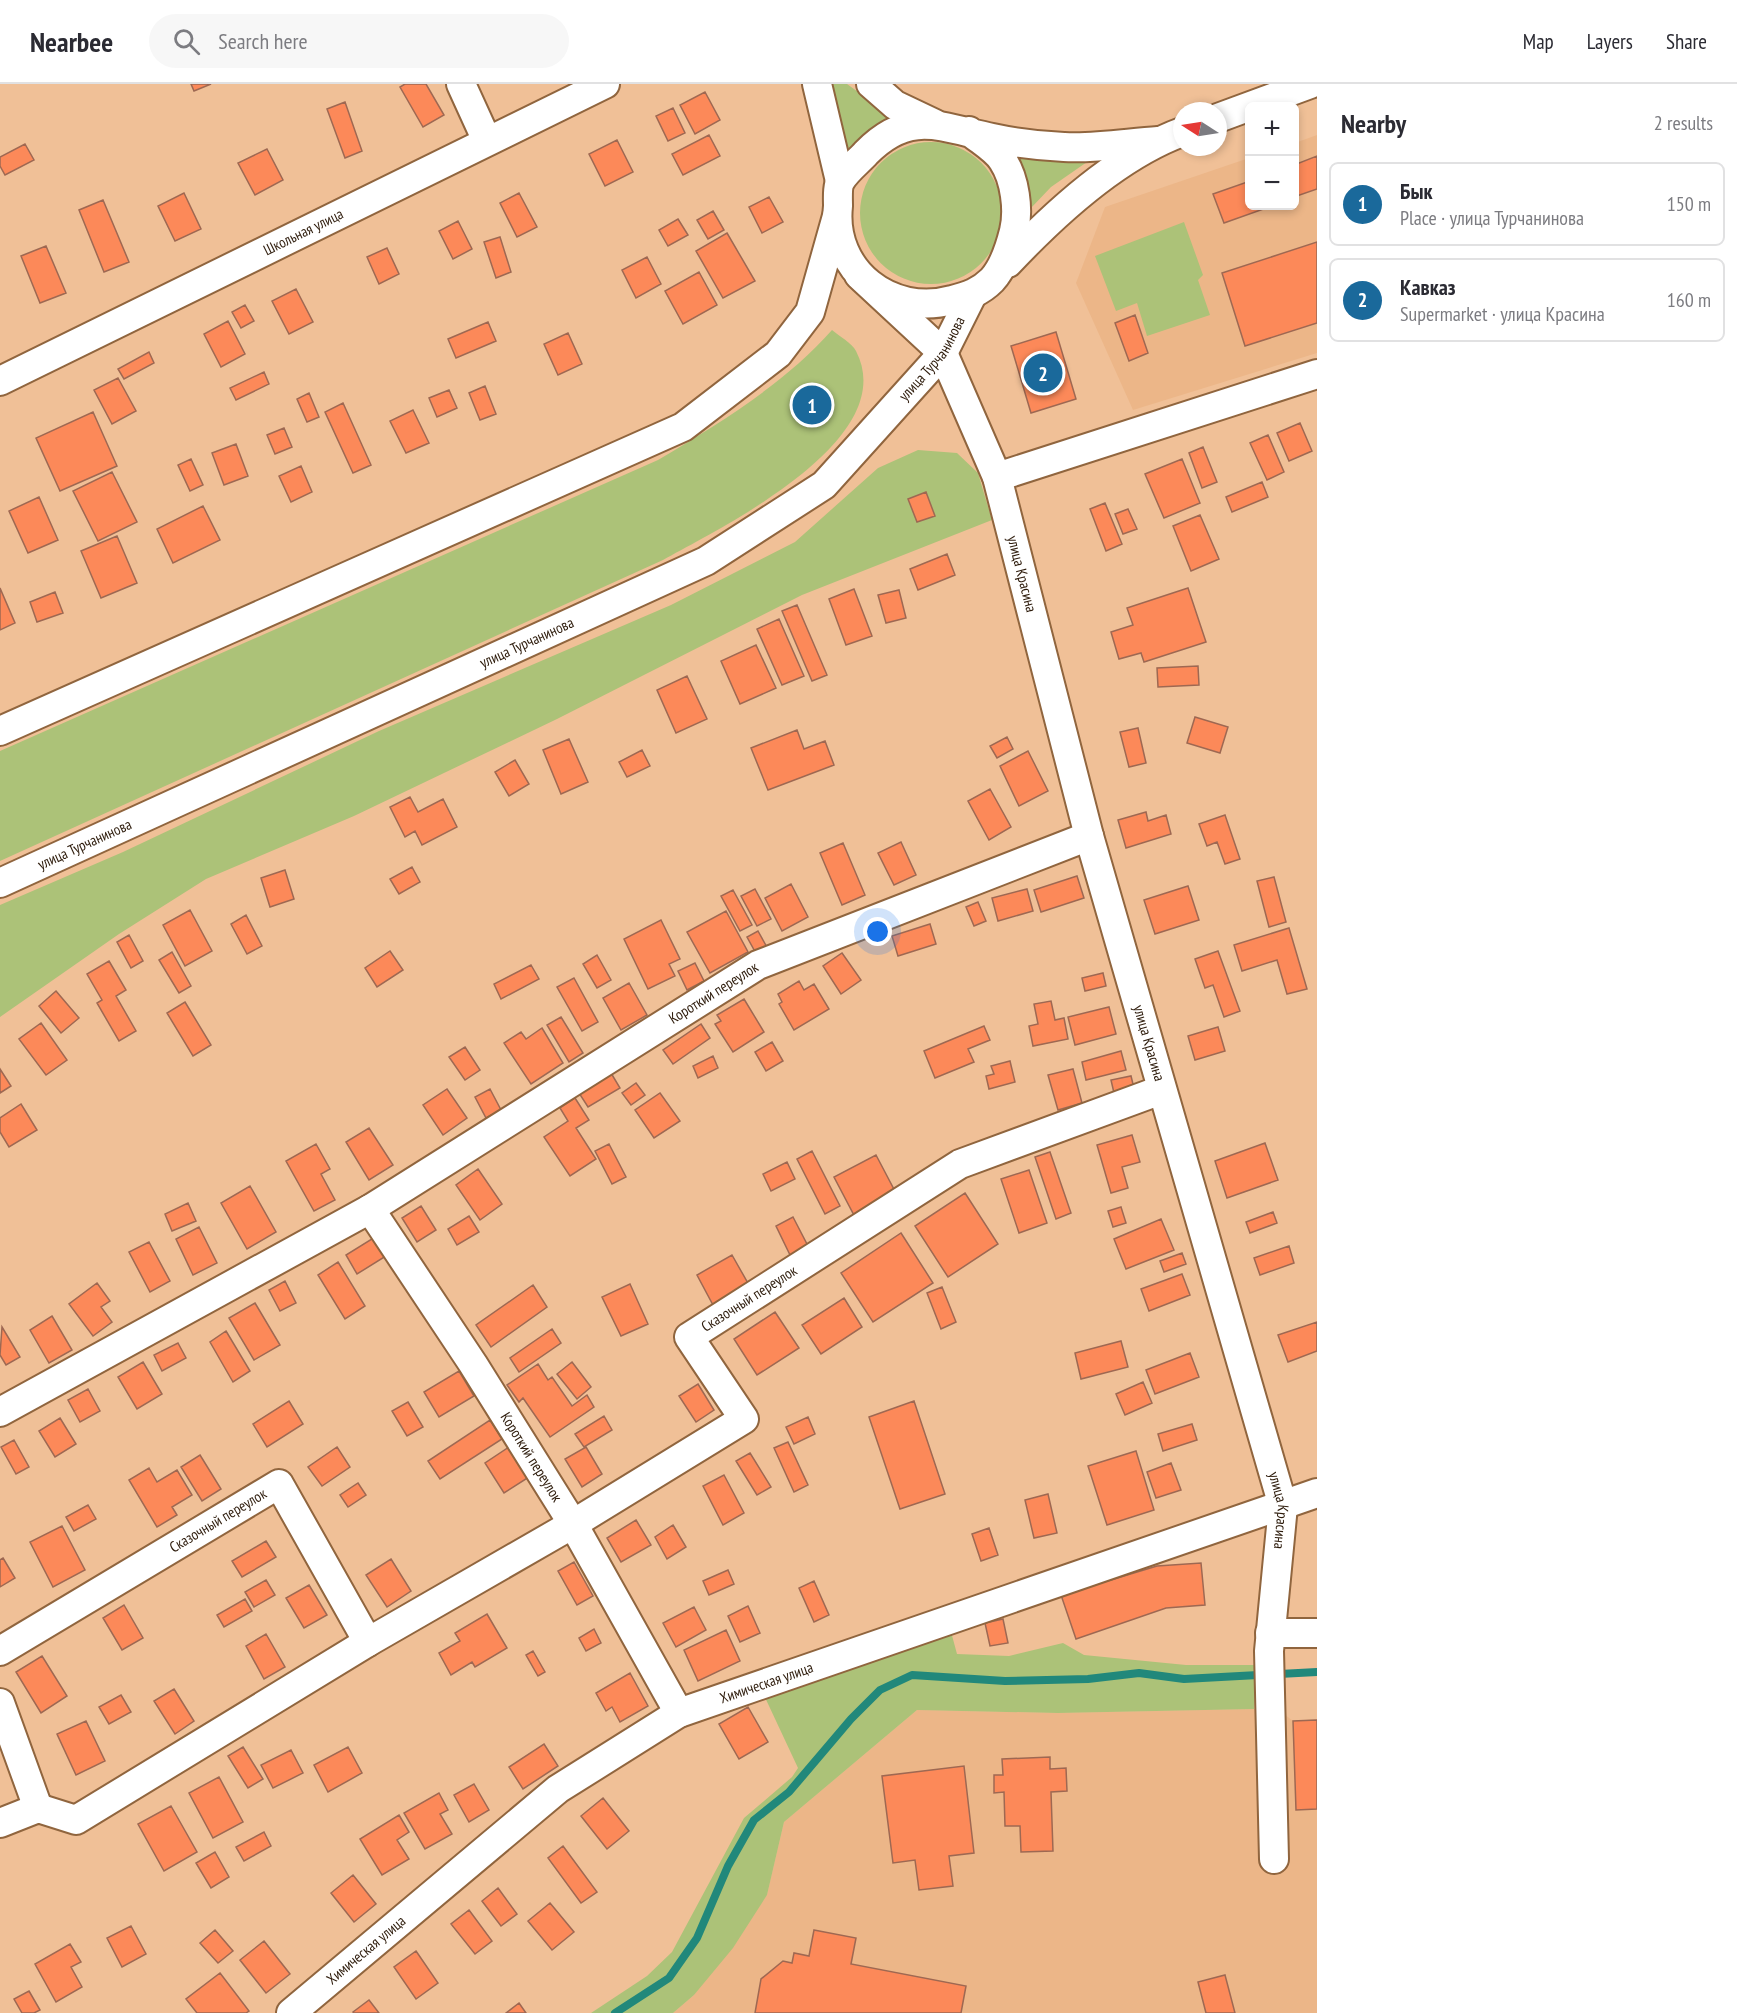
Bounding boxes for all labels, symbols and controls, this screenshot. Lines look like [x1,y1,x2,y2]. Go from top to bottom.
search box [149,14,569,68]
text: Nearbee [30,23,113,60]
icon: search [170,25,203,58]
text: Search here [218,27,308,55]
text: Map [1523,28,1554,55]
text: Layers [1587,28,1633,55]
text: Share [1666,28,1707,55]
north arrow [1173,102,1227,156]
map controls [1245,102,1299,210]
button: + [1245,102,1299,156]
text: Nearby [1341,107,1406,140]
text: 2 results [1654,110,1713,136]
button: − [1245,156,1299,210]
text: Бык [1400,177,1432,205]
text: 1 [1358,191,1367,217]
text: 150 m [1667,191,1711,217]
street label: Школьная улица [260,204,346,259]
text: Place · улица Турчанинова [1400,205,1584,231]
text: Кавказ [1400,273,1456,301]
text: 2 [1358,287,1367,313]
text: 160 m [1667,287,1711,313]
text: Supermarket · улица Красина [1400,301,1605,327]
street label: улица Турчанинова [894,313,969,405]
pin: 2 [1024,350,1062,396]
pin: 1 [792,382,832,428]
street label: улица Красина [1003,534,1041,614]
street label: улица Турчанинова [477,613,577,672]
street label: улица Турчанинова [34,814,134,874]
your location [863,917,892,946]
street label: Короткий переулок [665,957,762,1028]
street label: улица Красина [1129,1003,1169,1083]
street label: Сказочный переулок [698,1261,800,1336]
street label: Короткий переулок [497,1409,567,1505]
street label: улица Красина [1265,1469,1293,1550]
street label: Сказочный переулок [166,1484,270,1556]
street label: Химическая улица [717,1657,816,1707]
street label: Химическая улица [322,1911,409,1988]

